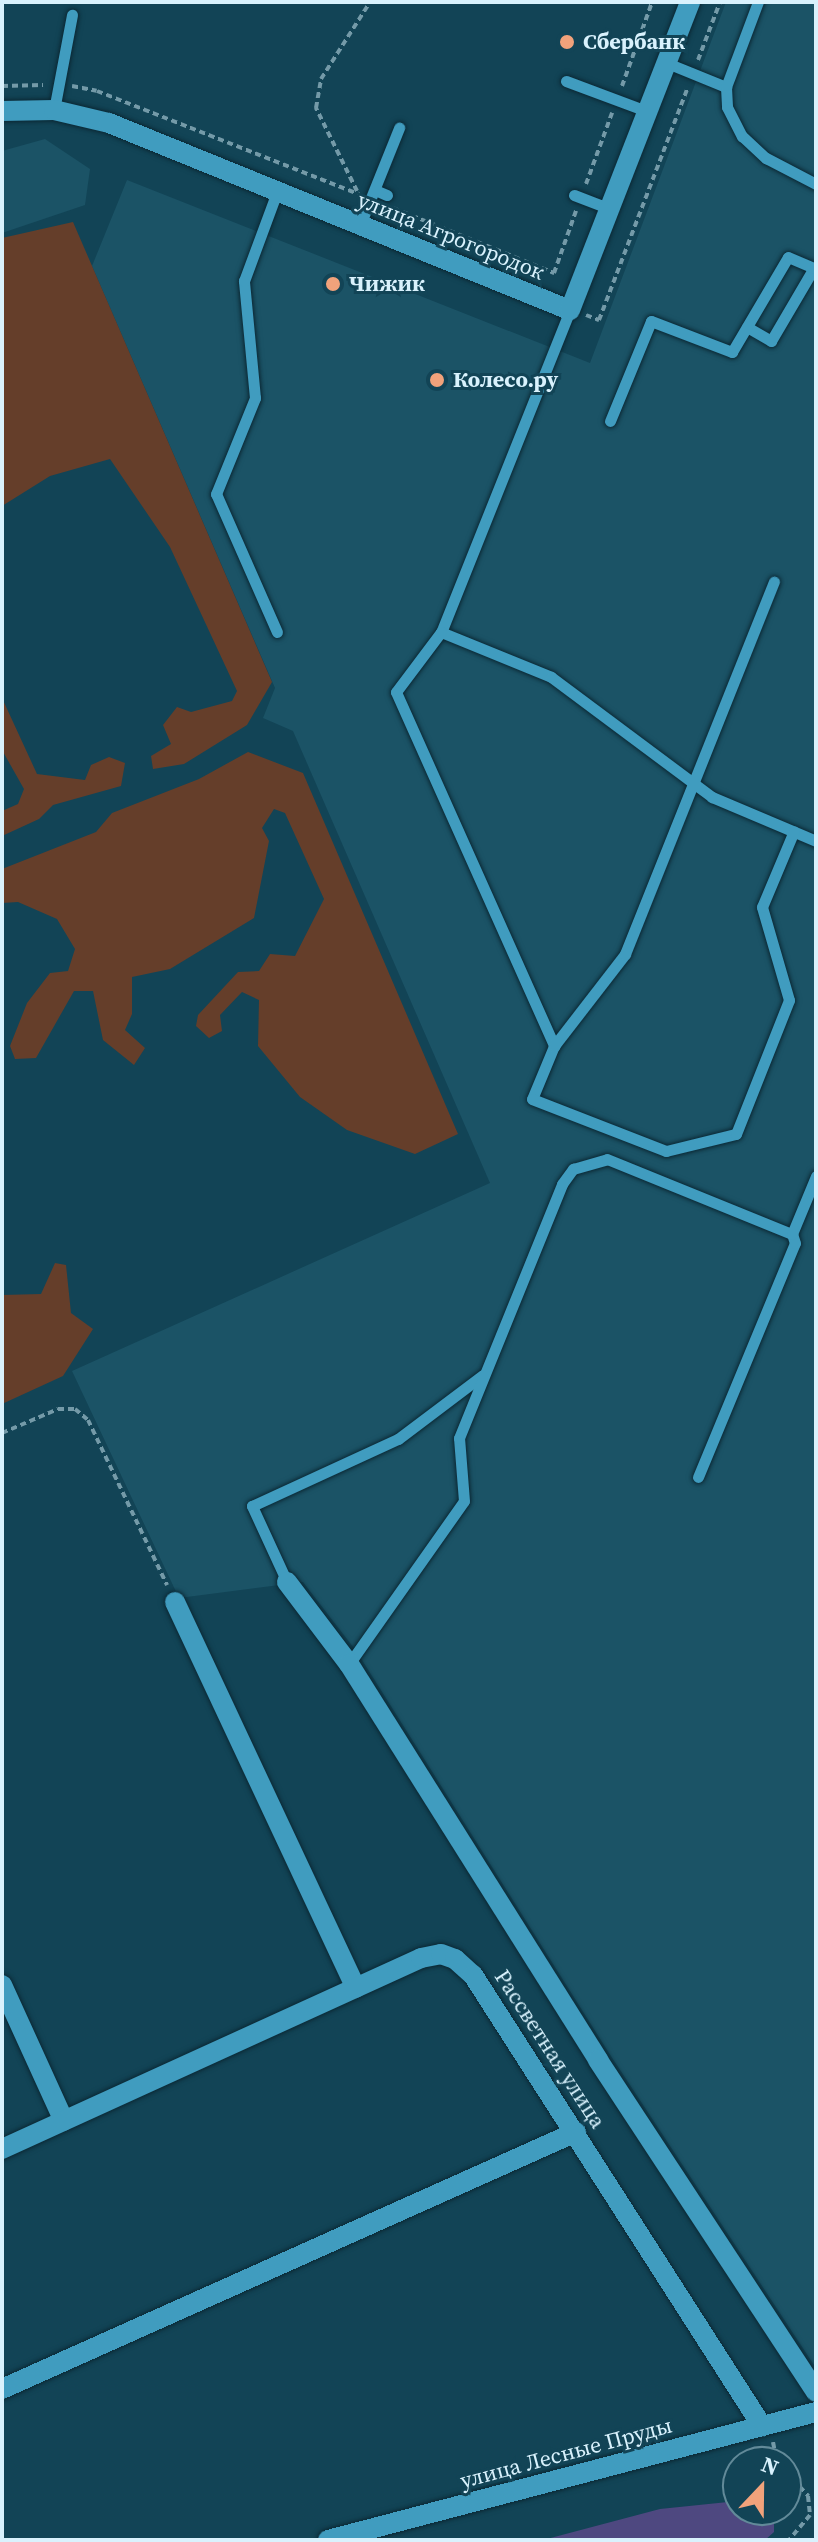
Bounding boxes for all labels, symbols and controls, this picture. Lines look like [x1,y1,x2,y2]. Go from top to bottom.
place label: Сбербанк [583,29,685,55]
marker: Сбербанк [558,33,576,51]
street label: улица Агрогородок [354,186,548,286]
place label: Чижик [349,271,425,297]
marker: Чижик [324,275,342,293]
place label: Колесо.ру [453,367,558,393]
marker: Колесо.ру [428,371,446,389]
street label: Рассветная улица [489,1965,611,2133]
street label: улица Лесные Пруды [457,2412,675,2494]
north arrow [722,2446,802,2526]
text: N [757,2449,783,2483]

